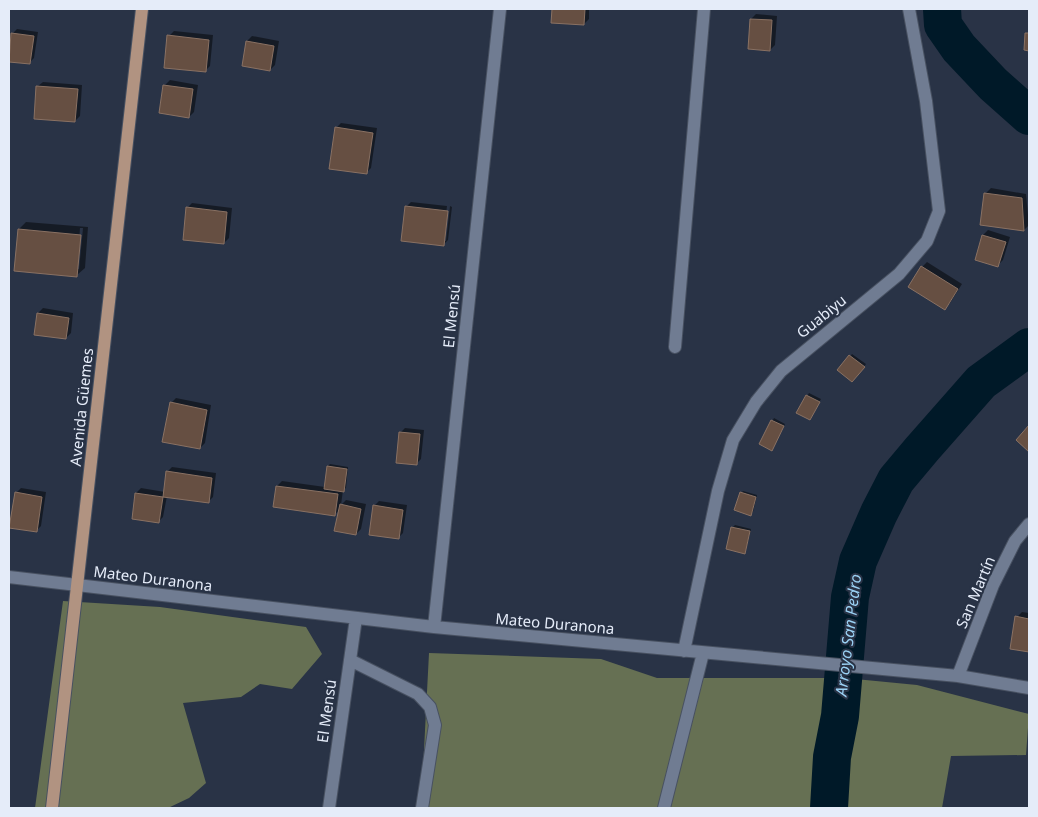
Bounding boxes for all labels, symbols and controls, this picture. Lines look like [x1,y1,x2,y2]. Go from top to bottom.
street label: El Mensú [438,283,464,349]
street label: Guabiyu [792,290,850,342]
street label: Avenida Güemes [65,347,97,467]
street label: San Martín [951,553,999,631]
street label: Mateo Duranona [93,561,213,595]
water label: Arroyo San Pedro [829,573,866,698]
street label: Mateo Duranona [495,608,615,638]
street label: El Mensú [312,678,340,744]

